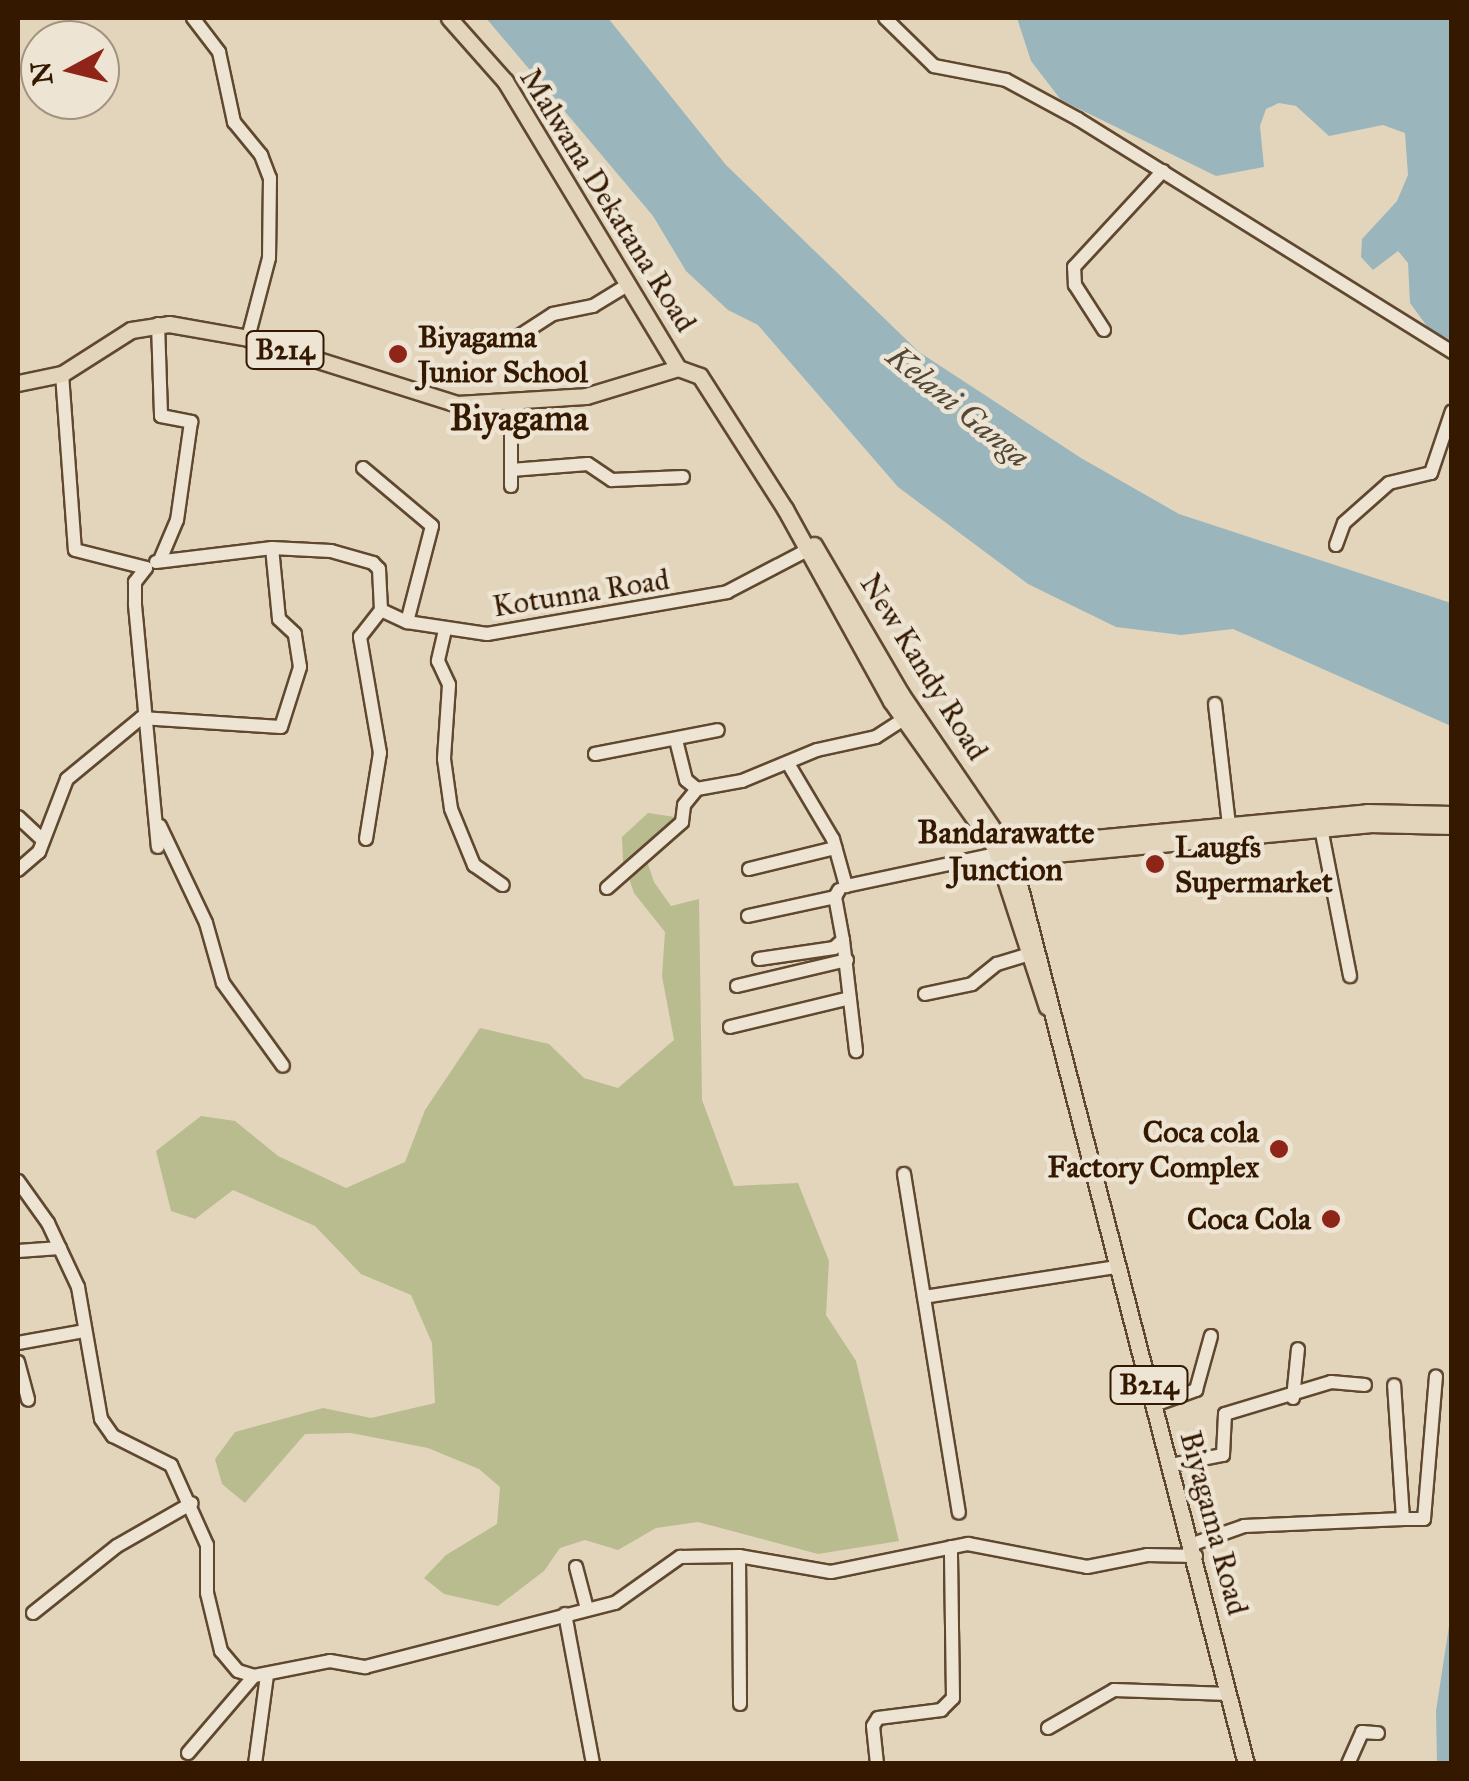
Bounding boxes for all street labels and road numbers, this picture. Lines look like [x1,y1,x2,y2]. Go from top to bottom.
street label: Malwana Dekatana Road [512,61,704,339]
road number: B214 [245,327,325,373]
street label: Kotunna Road [490,561,672,625]
street label: New Kandy Road [852,567,996,767]
road number: B214 [1109,1362,1189,1408]
street label: Biyagama Road [1172,1427,1256,1619]

